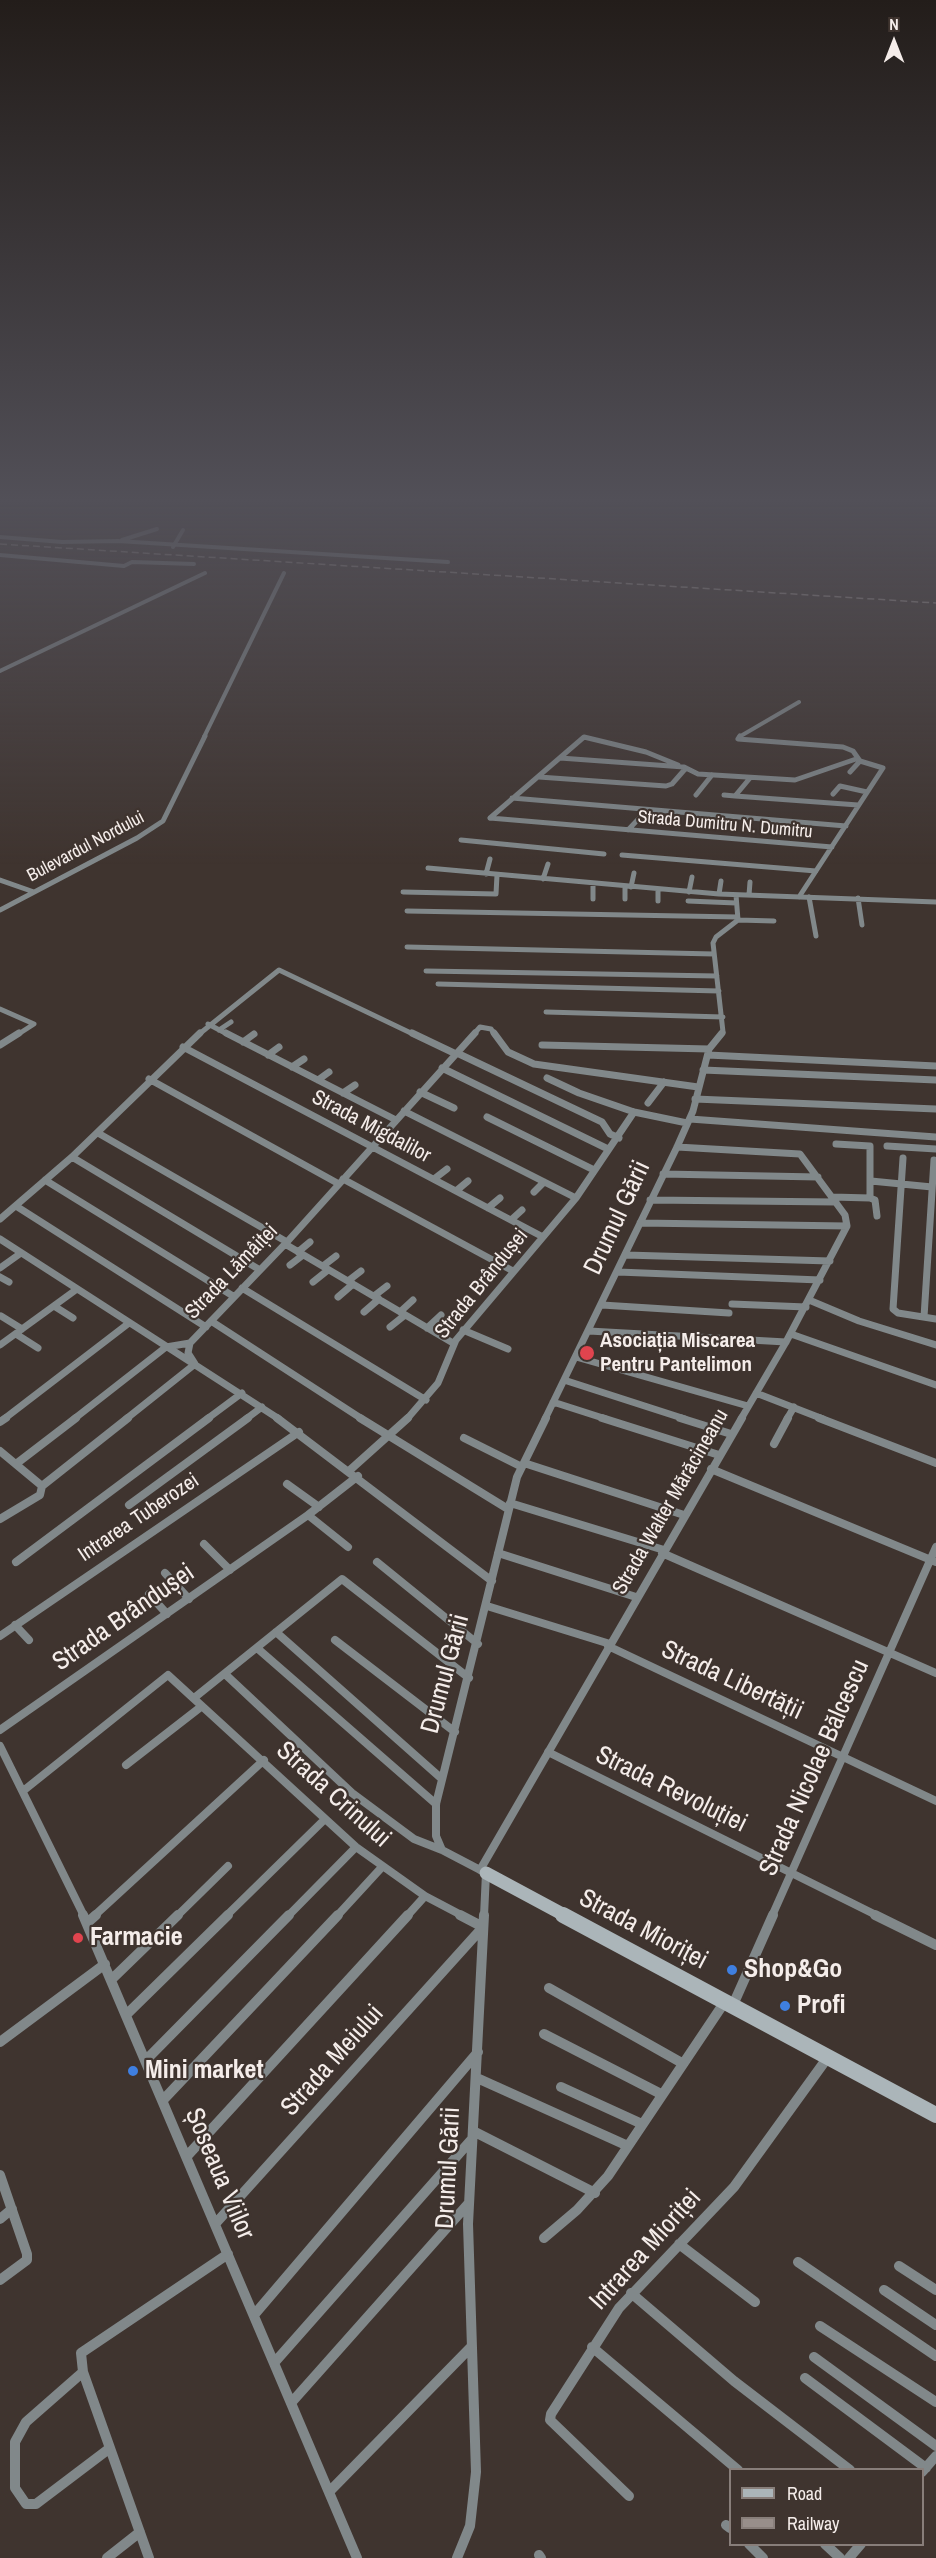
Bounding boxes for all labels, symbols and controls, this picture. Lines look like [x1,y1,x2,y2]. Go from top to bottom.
north arrow [864,12,924,72]
text: N [889,13,899,35]
street label: Bulevardul Nordului [24,807,148,887]
street label: Strada Dumitru N. Dumitru [637,807,813,843]
street label: Strada Migdalilor [307,1085,435,1169]
street label: Drumul Gării [578,1156,658,1280]
street label: Strada Lămâiței [180,1219,284,1325]
street label: Strada Brândușei [430,1224,534,1344]
place label: Asociația Miscarea Pentru Pantelimon [600,1328,755,1378]
marker: Asociația Miscarea Pentru Pantelimon [578,1344,596,1362]
street label: Strada Walter Mărăcineanu [608,1405,734,1599]
street label: Intrarea Tuberozei [74,1468,204,1568]
street label: Strada Brândușei [47,1558,201,1678]
street label: Drumul Gării [415,1611,477,1737]
street label: Strada Libertății [656,1635,808,1727]
street label: Strada Nicolae Bălcescu [753,1655,877,1881]
street label: Strada Crinului [269,1735,397,1855]
street label: Strada Revoluției [590,1740,752,1840]
street label: Strada Mioriței [573,1883,713,1977]
place label: Farmacie [90,1922,183,1954]
marker: Farmacie [71,1931,85,1945]
place label: Shop&Go [744,1954,842,1986]
marker: Shop&Go [725,1963,739,1977]
place label: Profi [797,1990,846,2022]
street label: Strada Meiului [275,1999,391,2123]
marker: Profi [778,1999,792,2013]
place label: Mini market [145,2055,263,2087]
marker: Mini market [126,2064,140,2078]
street label: Șoseaua Viilor [177,2104,261,2244]
street label: Drumul Gării [430,2106,468,2230]
street label: Intrarea Mioriței [584,2183,708,2317]
legend [729,2468,924,2546]
text: Road [787,2481,822,2506]
text: Railway [787,2511,840,2536]

